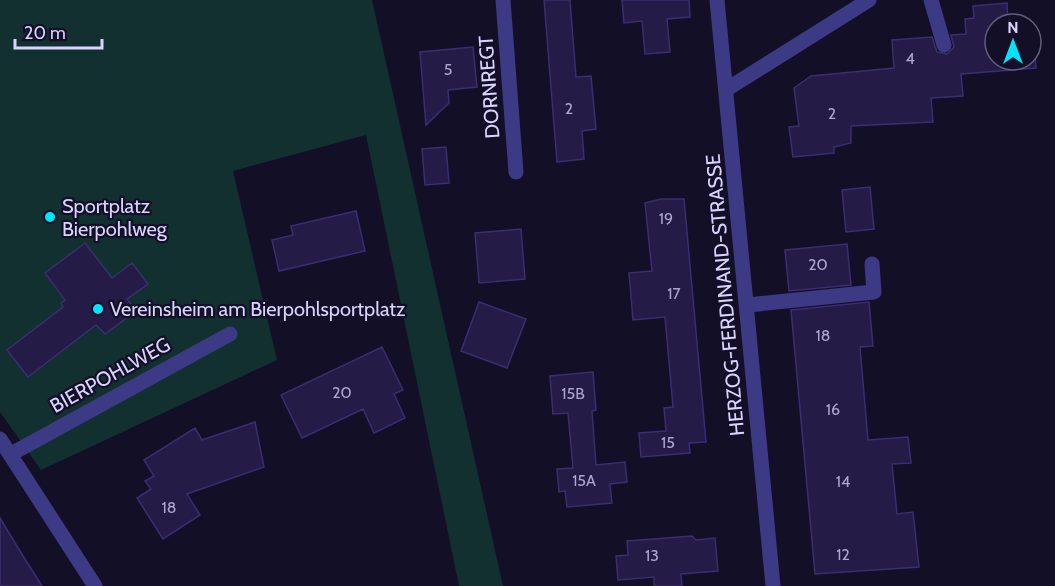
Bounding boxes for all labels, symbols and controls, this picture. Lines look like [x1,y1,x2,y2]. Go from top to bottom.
scale bar [15,12,102,50]
north arrow [983,12,1043,72]
text: N [1007,18,1019,37]
text: 20 m [24,22,66,44]
street label: DORNREGT [473,34,505,139]
house number: 4 [905,49,915,68]
house number: 5 [444,60,452,79]
house number: 2 [565,99,573,118]
house number: 2 [828,104,836,123]
street label: HERZOG-FERDINAND-STRASSE [701,153,749,437]
place label: Sportplatz Bierpohlweg [62,194,168,241]
house number: 19 [659,209,673,228]
marker: Sportplatz Bierpohlweg [43,210,57,224]
house number: 20 [808,255,828,274]
house number: 17 [667,284,681,303]
place label: Vereinsheim am Bierpohlsportplatz [110,297,405,321]
marker: Vereinsheim am Bierpohlsportplatz [91,302,105,316]
house number: 18 [816,326,830,345]
street label: BIERPOHLWEG [46,332,174,418]
house number: 20 [332,383,352,402]
house number: 15B [561,384,585,403]
house number: 16 [826,400,840,419]
house number: 15 [661,433,675,452]
house number: 15A [572,471,596,490]
house number: 14 [836,472,850,491]
house number: 18 [162,498,176,517]
house number: 12 [836,545,850,564]
house number: 13 [645,546,659,565]

